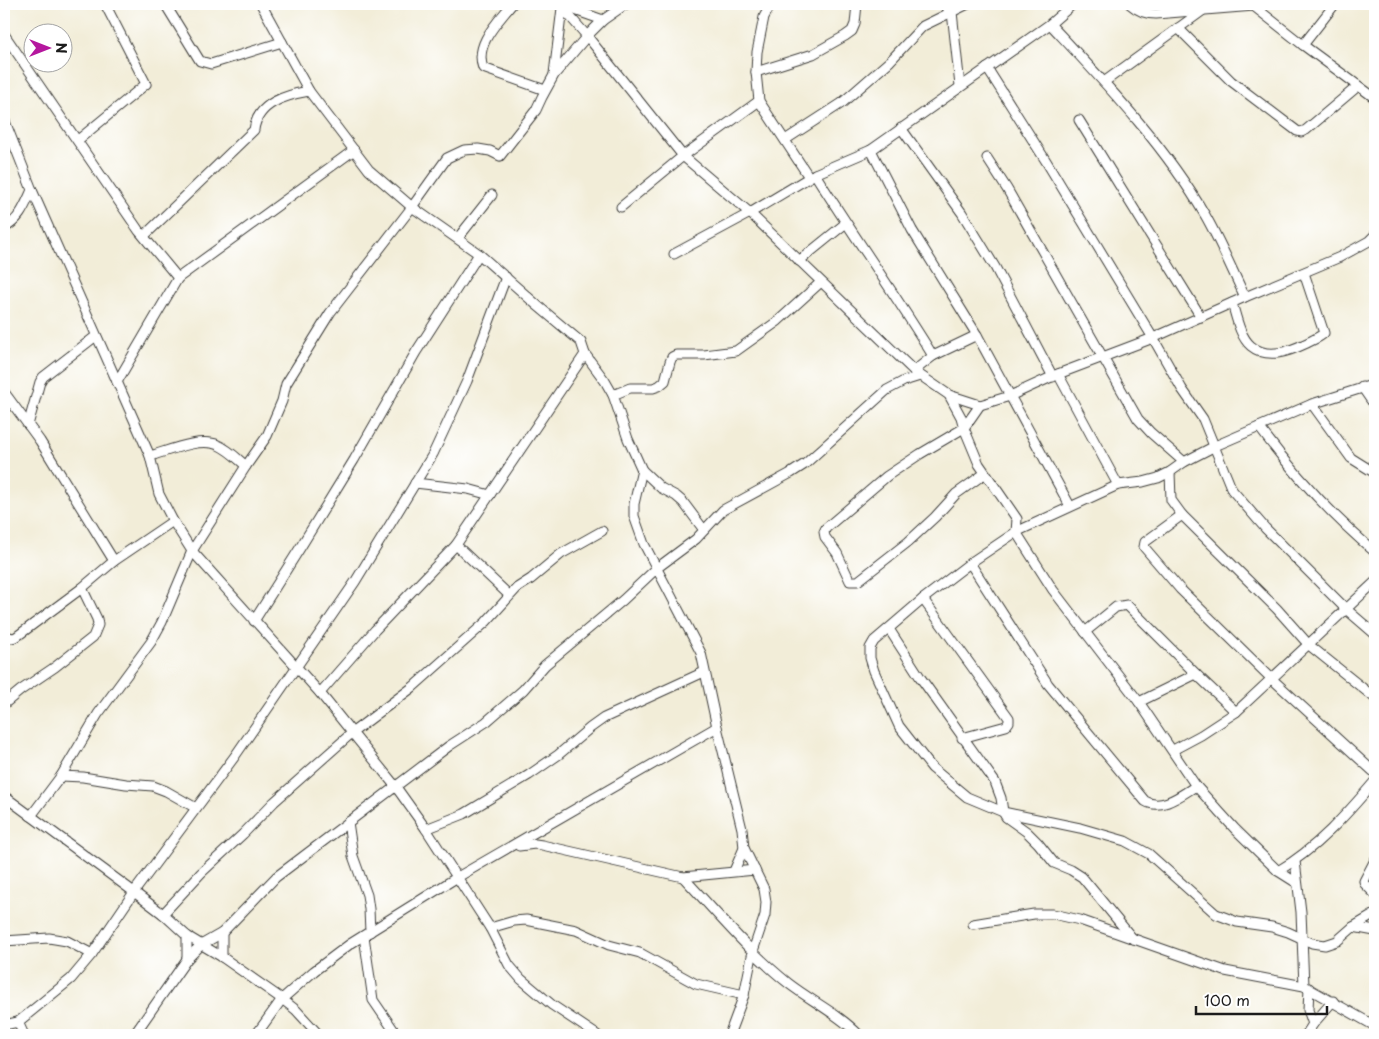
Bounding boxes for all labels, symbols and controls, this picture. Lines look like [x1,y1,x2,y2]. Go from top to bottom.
north arrow [22,22,72,72]
text: N [51,42,72,54]
scale bar [1196,984,1328,1016]
text: 100 m [1204,988,1250,1011]

